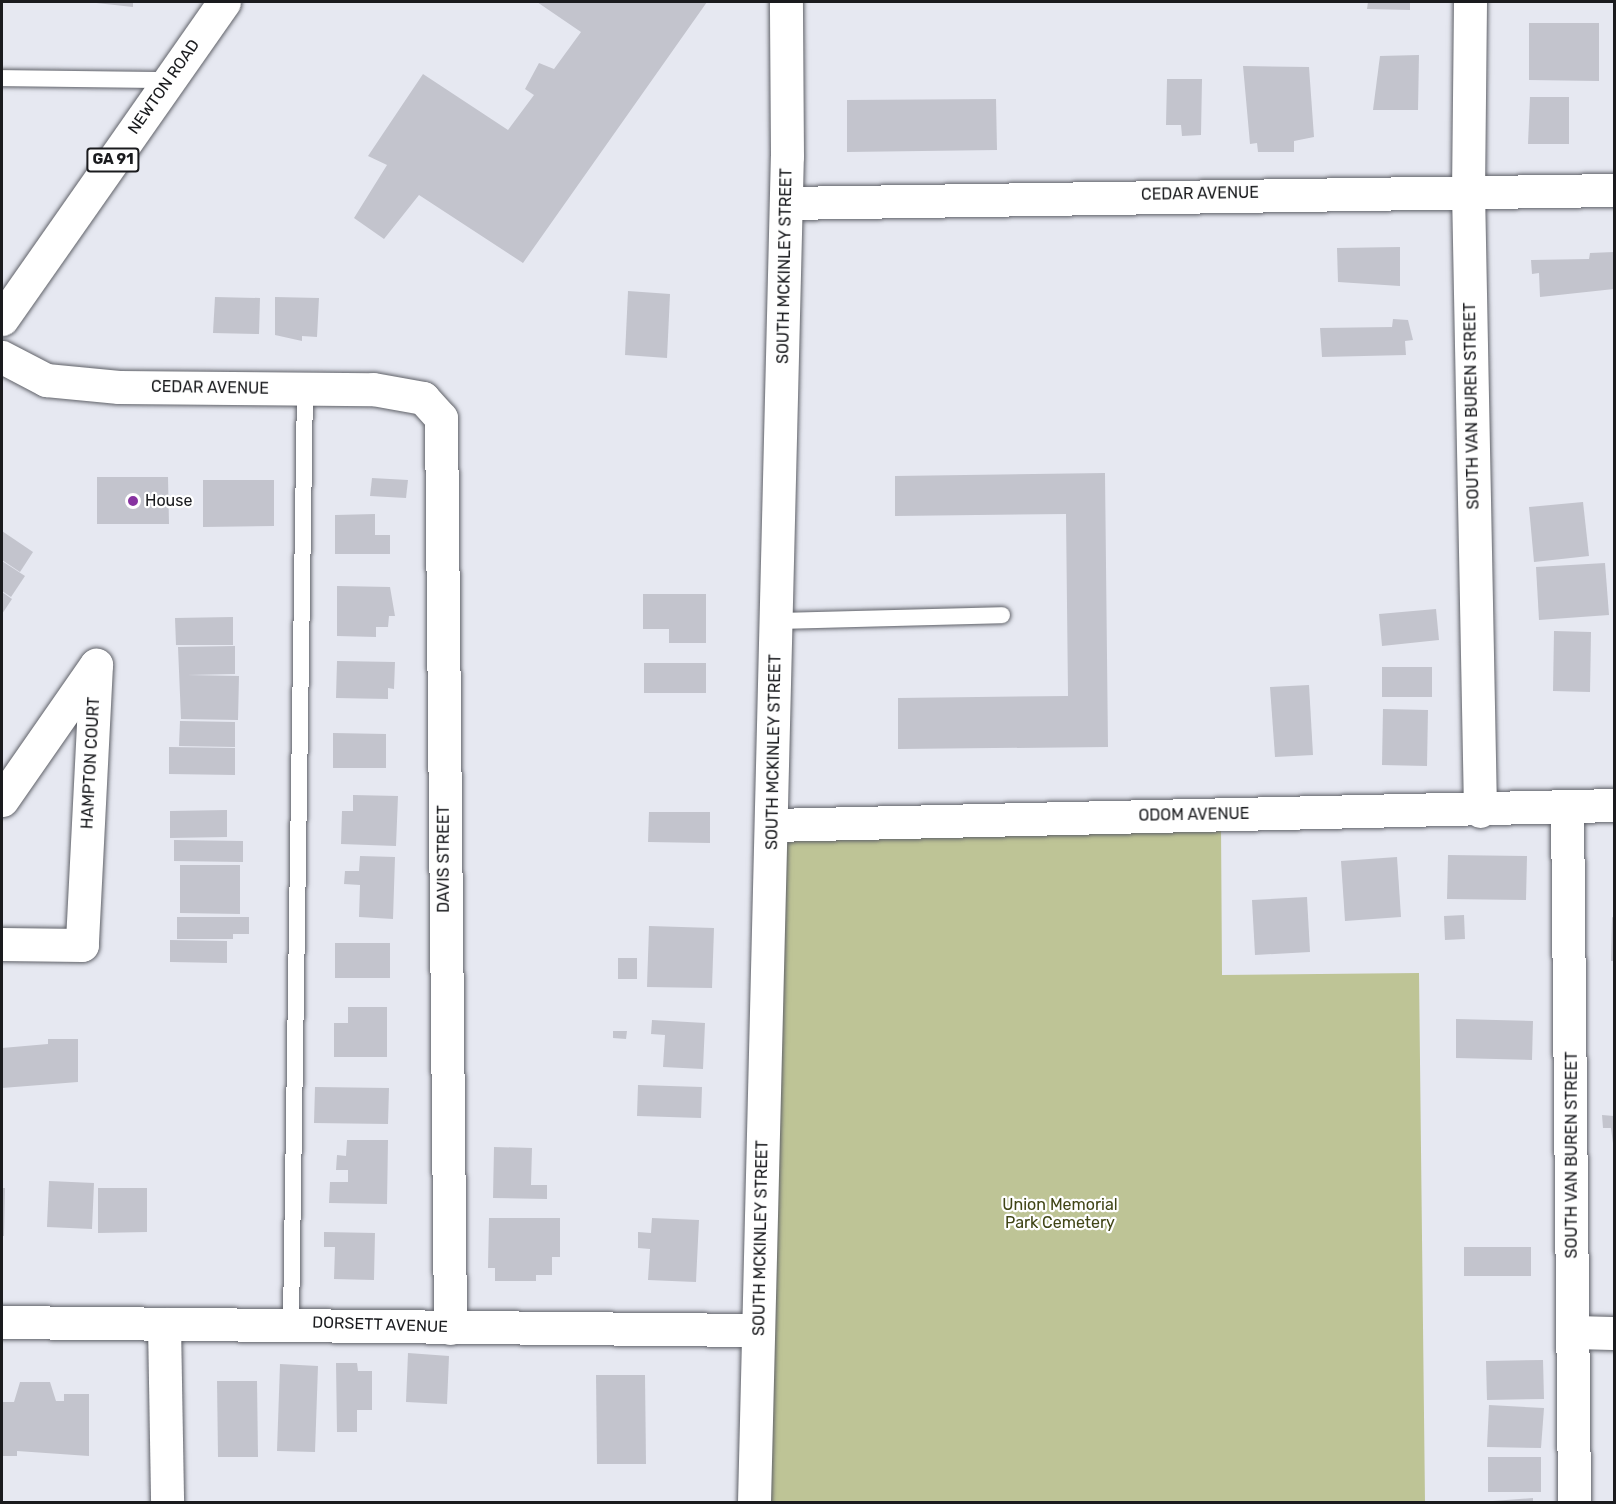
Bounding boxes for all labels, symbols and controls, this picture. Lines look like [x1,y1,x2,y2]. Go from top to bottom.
street label: NEWTON ROAD [124,36,204,138]
road number: GA 91 [86,148,140,172]
street label: SOUTH MCKINLEY STREET [774,168,796,364]
street label: CEDAR AVENUE [1141,183,1259,205]
street label: SOUTH VAN BUREN STREET [1461,302,1483,510]
street label: CEDAR AVENUE [151,377,269,399]
place label: House [145,491,192,511]
marker: House [126,494,140,508]
street label: SOUTH MCKINLEY STREET [763,654,785,850]
street label: HAMPTON COURT [78,696,104,830]
street label: ODOM AVENUE [1138,804,1250,826]
street label: DAVIS STREET [434,805,454,913]
street label: SOUTH VAN BUREN STREET [1562,1051,1582,1259]
street label: SOUTH MCKINLEY STREET [750,1140,772,1336]
park label: Union Memorial Park Cemetery [1002,1195,1118,1233]
street label: DORSETT AVENUE [311,1313,449,1337]

